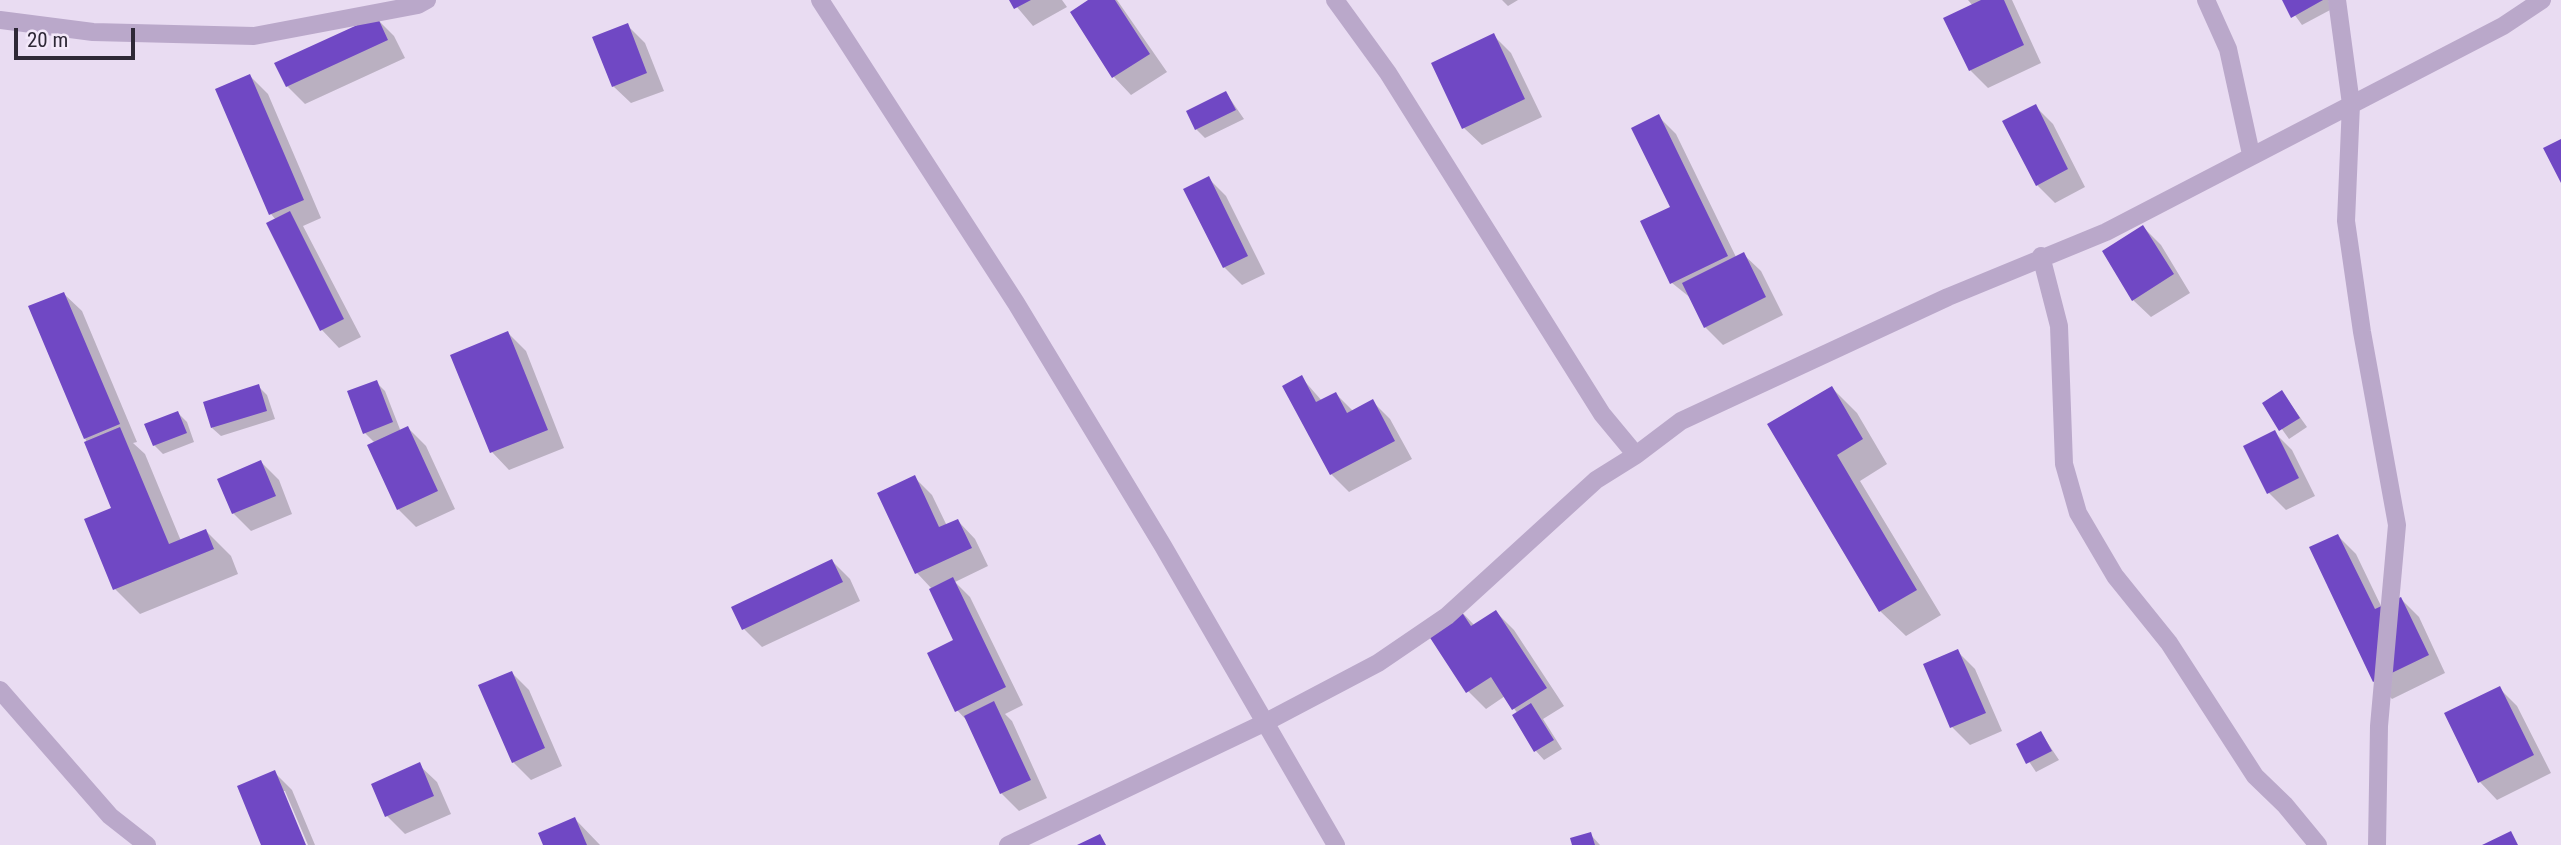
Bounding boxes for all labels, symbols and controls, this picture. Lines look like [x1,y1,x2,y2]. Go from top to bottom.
scale bar [18,14,138,58]
text: 20 m [27,28,68,52]

